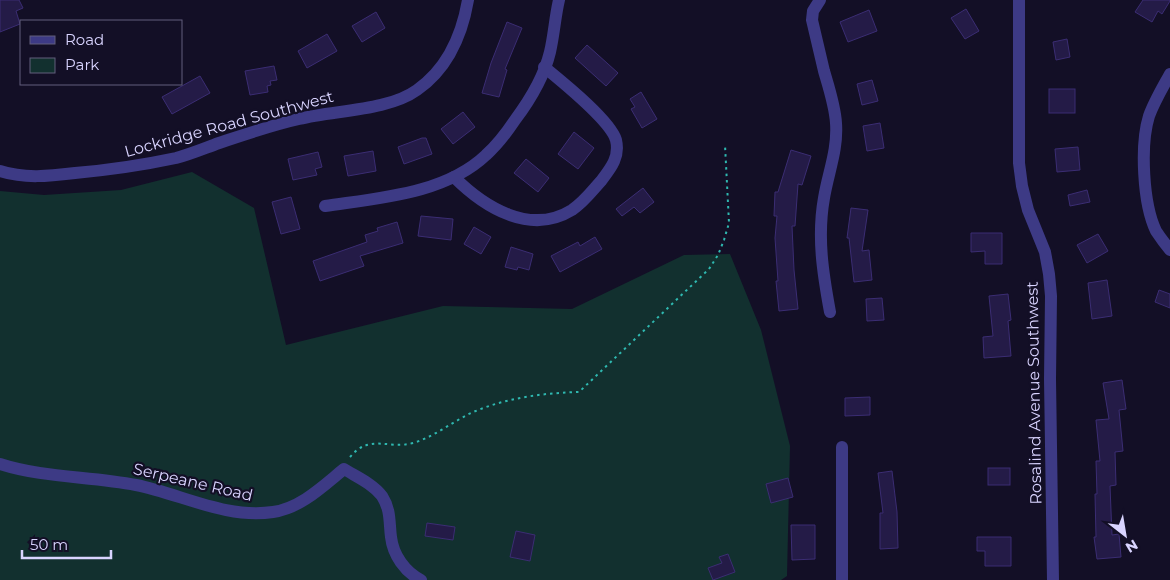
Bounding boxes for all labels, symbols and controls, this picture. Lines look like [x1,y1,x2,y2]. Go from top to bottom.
legend [20,20,182,85]
text: Road [65,30,104,49]
text: Park [65,55,99,74]
street label: Lockridge Road Southwest [122,87,336,161]
street label: Rosalind Avenue Southwest [1023,281,1045,505]
street label: Serpeane Road [131,459,255,505]
north arrow [1100,510,1150,560]
scale bar [22,528,111,560]
text: 50 m [30,535,68,554]
text: N [1122,536,1141,557]

